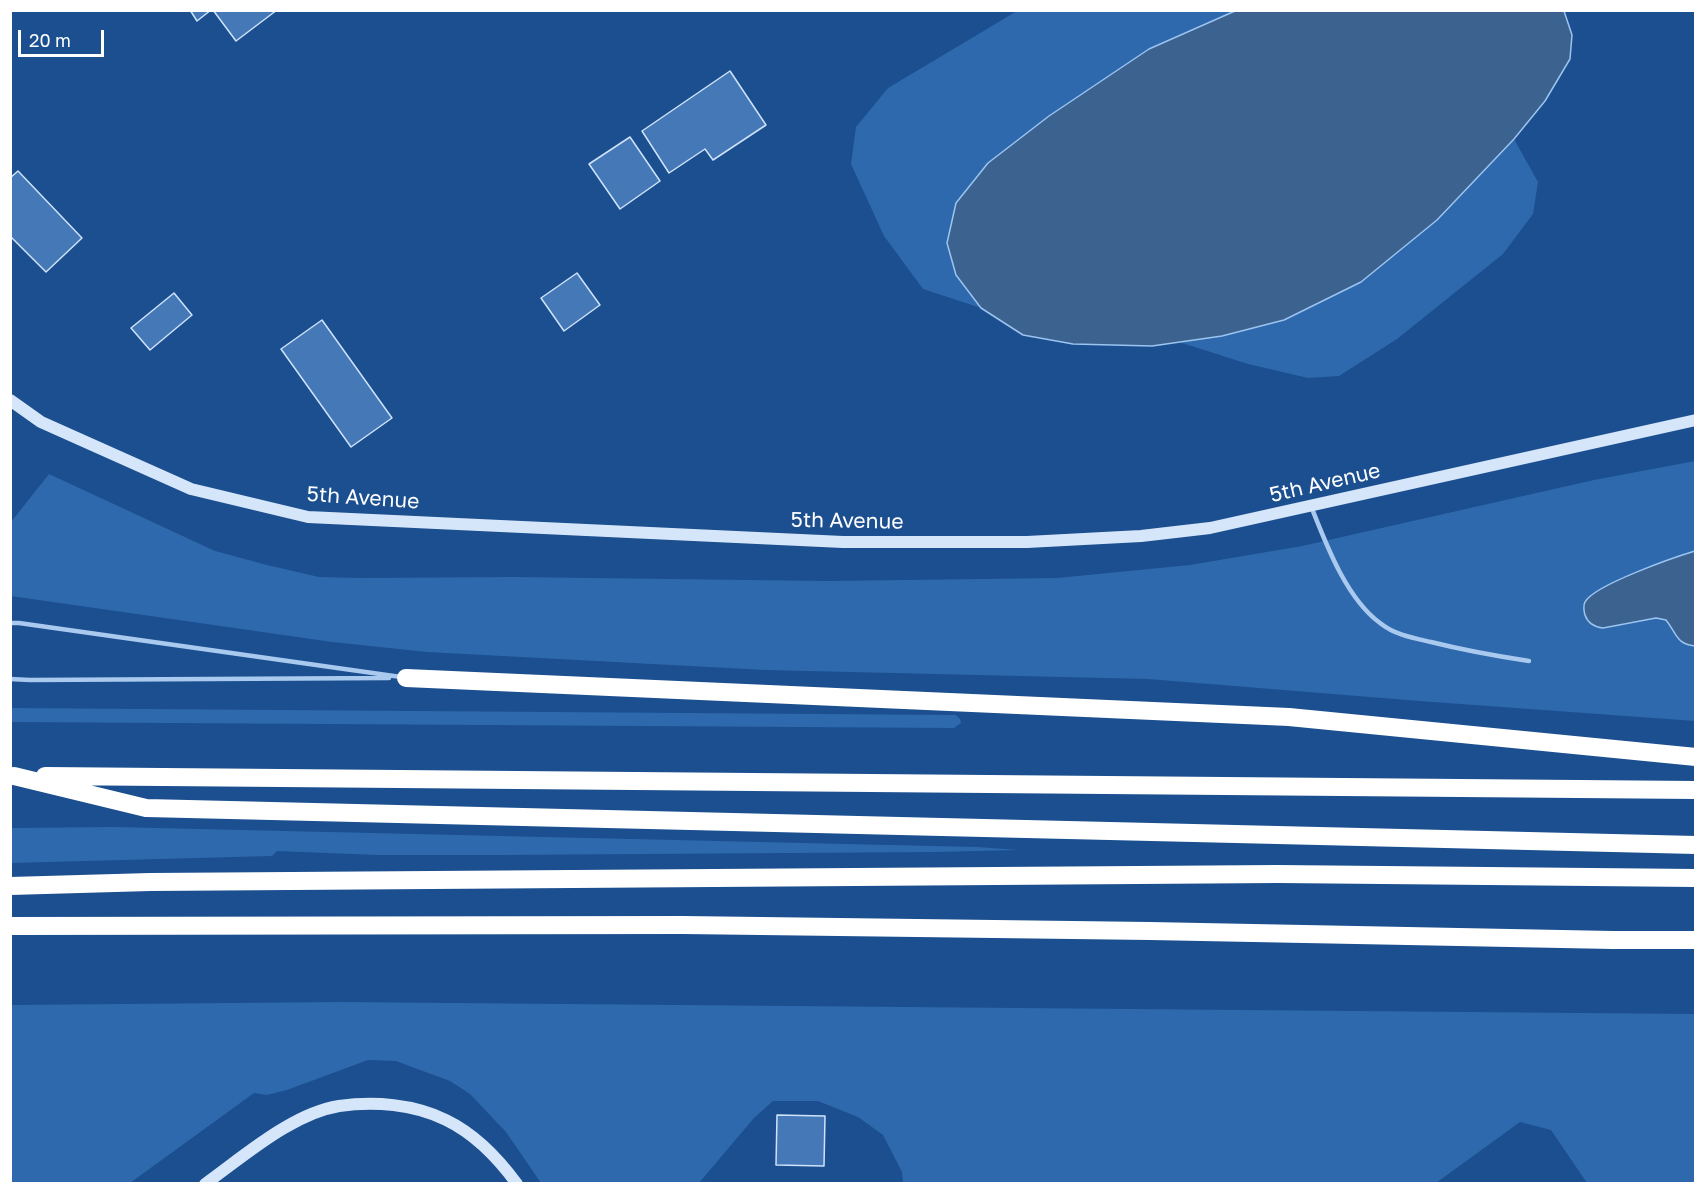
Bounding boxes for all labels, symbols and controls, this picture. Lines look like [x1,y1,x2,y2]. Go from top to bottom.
scale bar [21,18,106,56]
text: 20 m [29,29,71,51]
street label: 5th Avenue [1267,458,1383,508]
street label: 5th Avenue [306,481,420,515]
street label: 5th Avenue [790,507,904,535]

